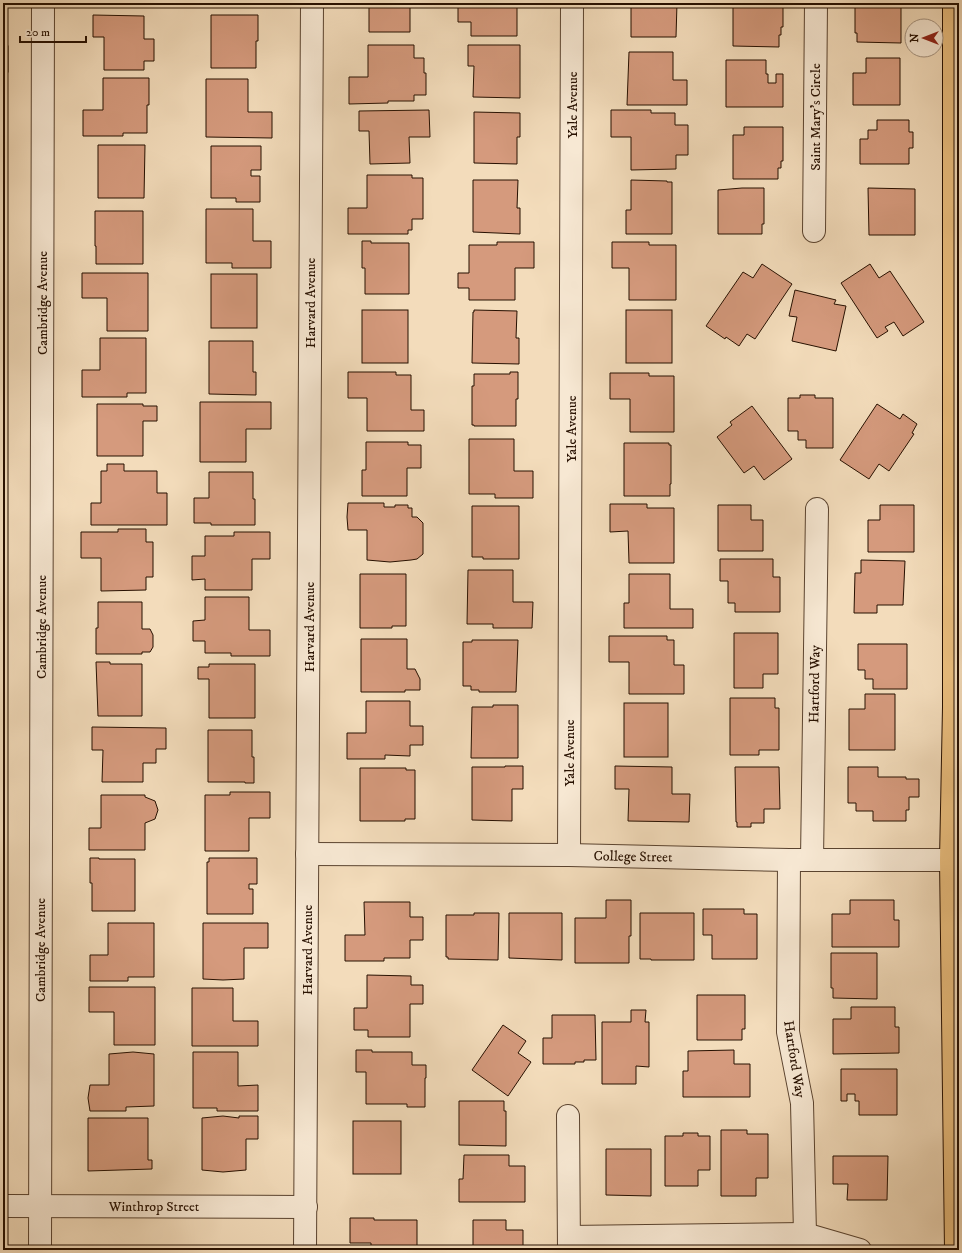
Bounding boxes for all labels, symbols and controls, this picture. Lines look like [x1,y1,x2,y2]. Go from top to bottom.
scale bar [20,18,86,44]
north arrow [904,18,944,58]
text: 20 m [26,25,50,40]
text: N [908,33,922,43]
street label: Saint Mary's Circle [807,63,825,171]
street label: Yale Avenue [564,71,582,139]
street label: Cambridge Avenue [34,251,52,355]
street label: Harvard Avenue [302,257,320,348]
street label: Yale Avenue [563,395,581,463]
street label: Cambridge Avenue [33,575,51,679]
street label: Harvard Avenue [301,581,319,672]
street label: Hartford Way [805,644,825,723]
street label: Yale Avenue [561,719,579,787]
street label: College Street [593,847,673,867]
street label: Cambridge Avenue [32,898,50,1002]
street label: Harvard Avenue [299,904,317,995]
street label: Hartford Way [779,1019,809,1100]
street label: Winthrop Street [108,1198,200,1216]

